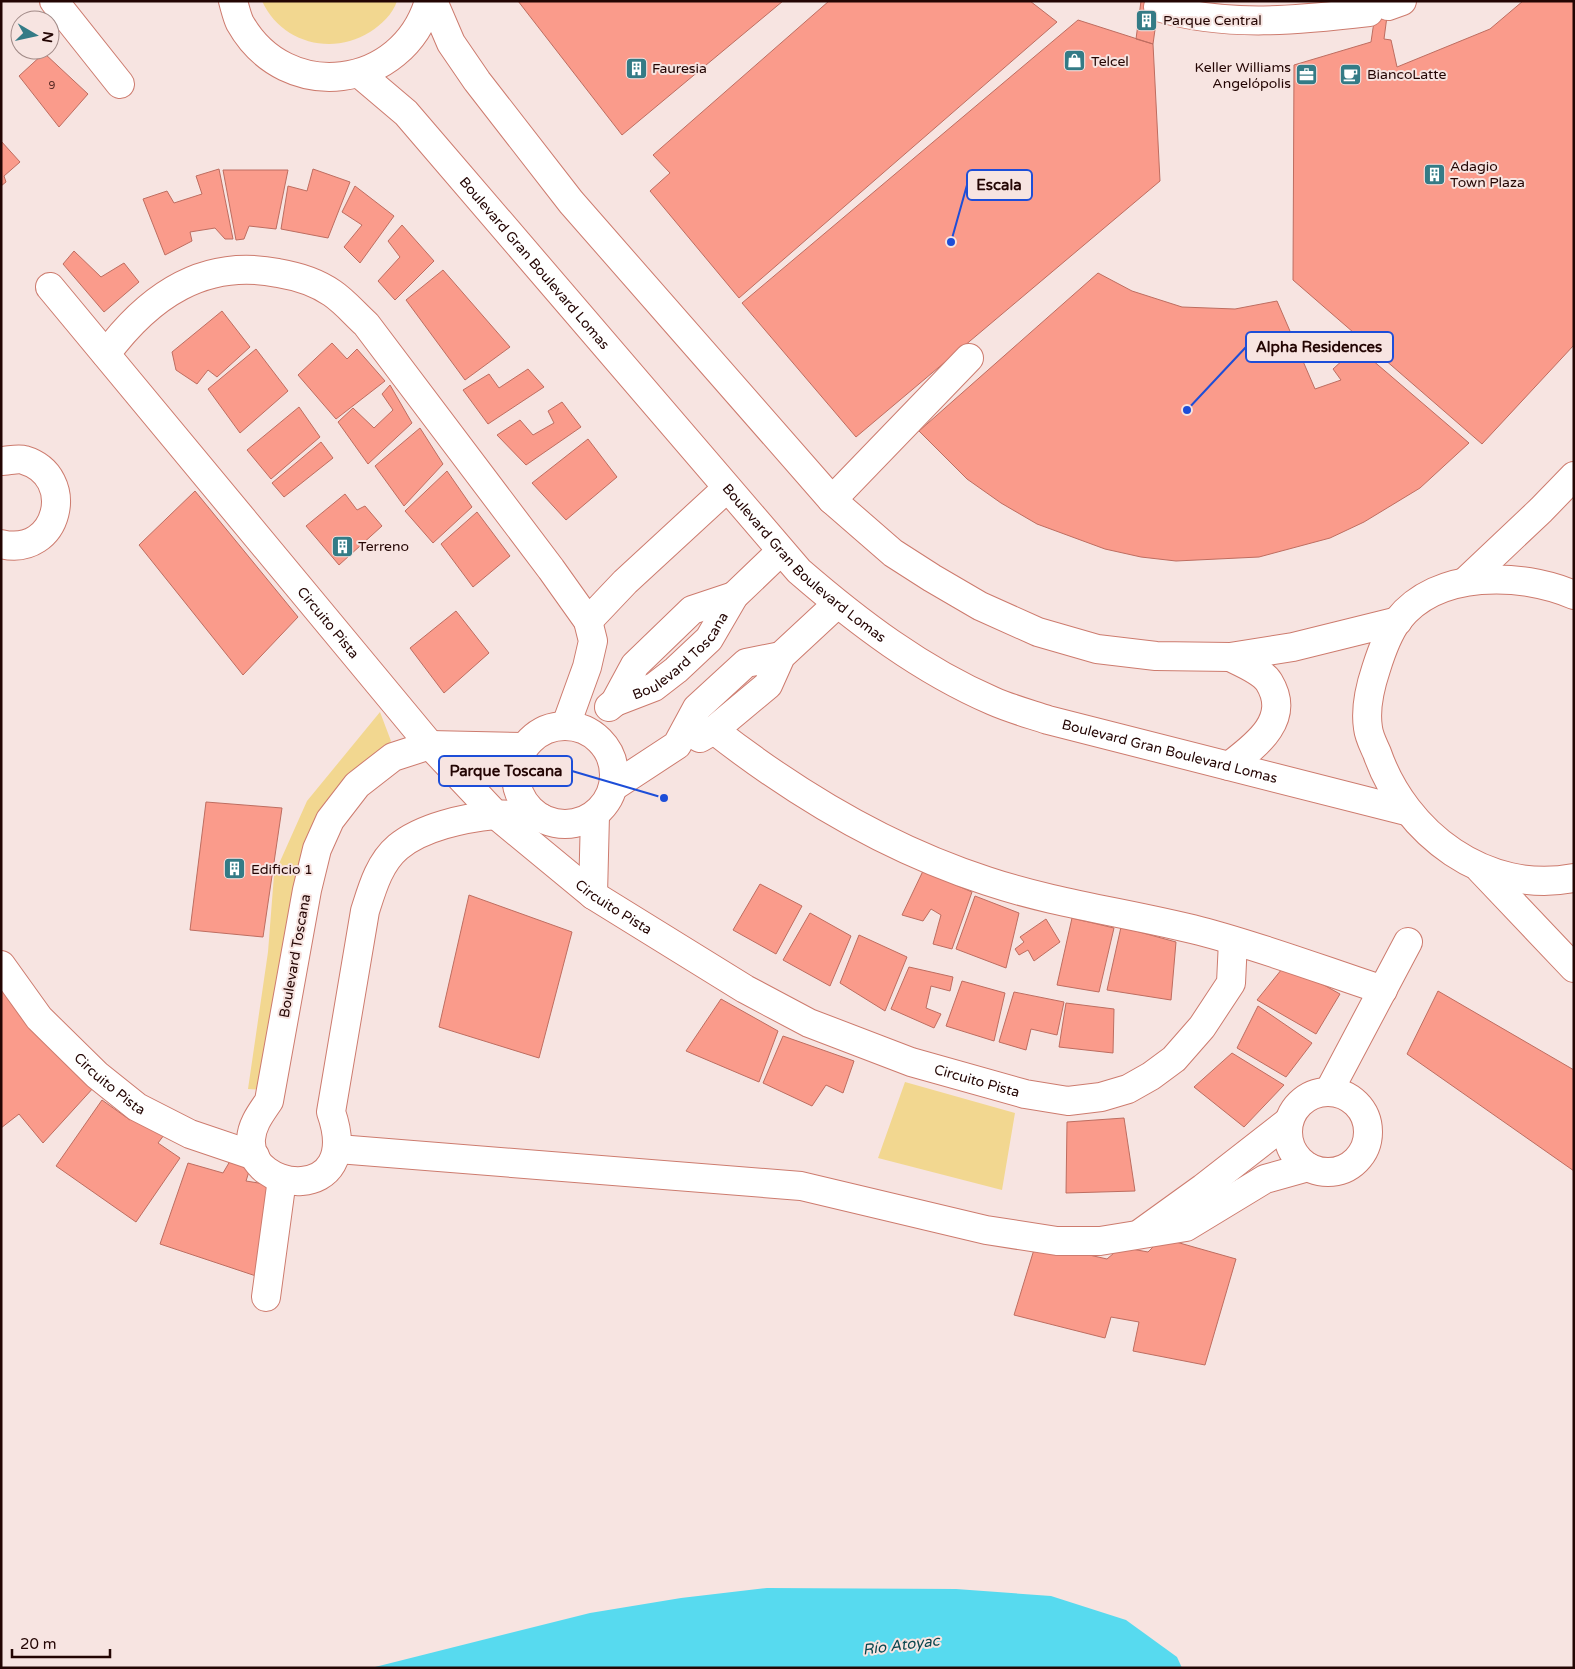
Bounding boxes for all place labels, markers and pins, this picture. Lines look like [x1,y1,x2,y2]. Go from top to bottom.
building icon: Parque Central [1135,8,1159,32]
place label: Parque Central [1163,12,1262,29]
shop icon: Telcel [1063,49,1087,73]
place label: Telcel [1091,53,1129,70]
building icon: Fauresia [624,56,648,80]
place label: Keller Williams Angelópolis [1194,59,1291,92]
place label: Fauresia [652,60,707,77]
cafe icon: BiancoLatte [1339,62,1363,86]
office icon: Keller Williams Angelópolis [1295,63,1319,87]
place label: BiancoLatte [1367,66,1447,83]
place label: Adagio Town Plaza [1450,158,1525,191]
building icon: Adagio Town Plaza [1422,162,1446,186]
callout: Escala [967,170,1032,200]
callout: Alpha Residences [1246,332,1393,362]
building icon: Terreno [330,534,354,558]
place label: Terreno [358,538,409,555]
callout: Parque Toscana [439,756,572,786]
building icon: Edificio 1 [223,857,247,881]
place label: Edificio 1 [251,861,313,878]

